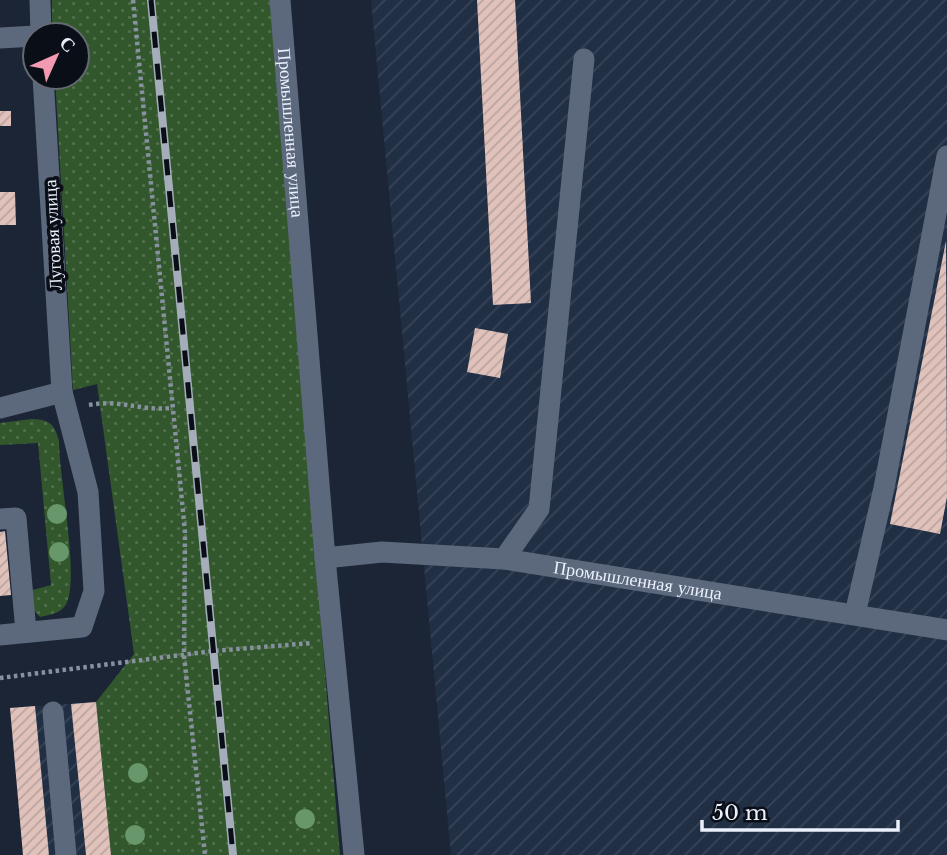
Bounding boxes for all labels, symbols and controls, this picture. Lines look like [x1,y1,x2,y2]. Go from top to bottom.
north arrow [21,21,91,91]
text: С [55,31,81,57]
street label: Промышленная улица [273,47,308,218]
street label: Луговая улица [39,179,67,291]
street label: Промышленная улица [552,556,724,605]
scale bar [702,788,898,832]
text: 50 m [712,800,768,826]

